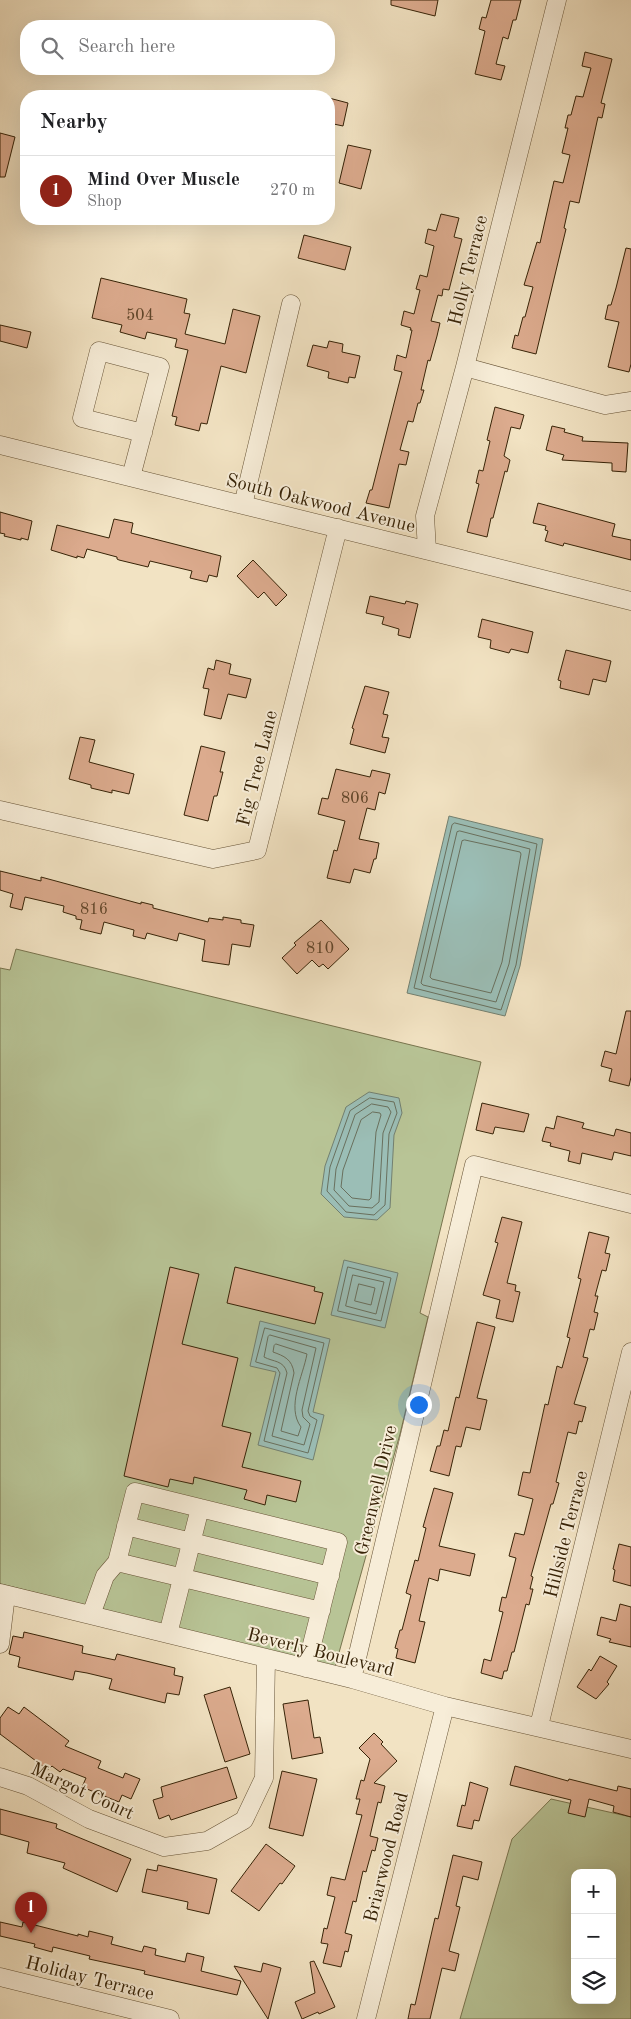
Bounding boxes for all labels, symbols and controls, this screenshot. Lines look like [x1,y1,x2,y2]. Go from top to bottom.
search box [20,20,335,75]
icon: search [38,34,66,62]
text: Search here [78,38,175,57]
text: Nearby [40,112,108,133]
text: Mind Over Muscle [87,171,240,190]
text: 1 [51,183,61,199]
text: 270 m [270,183,315,199]
text: Shop [87,194,122,210]
street label: Holly Terrace [447,213,492,328]
house number: 504 [126,308,154,324]
street label: South Oakwood Avenue [224,472,417,537]
street label: Fig Tree Lane [235,709,282,829]
house number: 806 [341,791,369,807]
house number: 816 [80,902,108,918]
house number: 810 [306,941,334,957]
your location [406,1392,432,1418]
street label: Greenwell Drive [353,1424,402,1558]
street label: Hillside Terrace [542,1469,592,1600]
street label: Beverly Boulevard [245,1626,396,1681]
street label: Margot Court [27,1760,136,1824]
street label: Briarwood Road [362,1790,413,1925]
map controls [571,1869,616,2004]
button: + [571,1869,616,1914]
pin: 1 [15,1892,47,1933]
button: − [571,1914,616,1959]
street label: Holiday Terrace [23,1954,156,2005]
button: layers [571,1959,616,2004]

